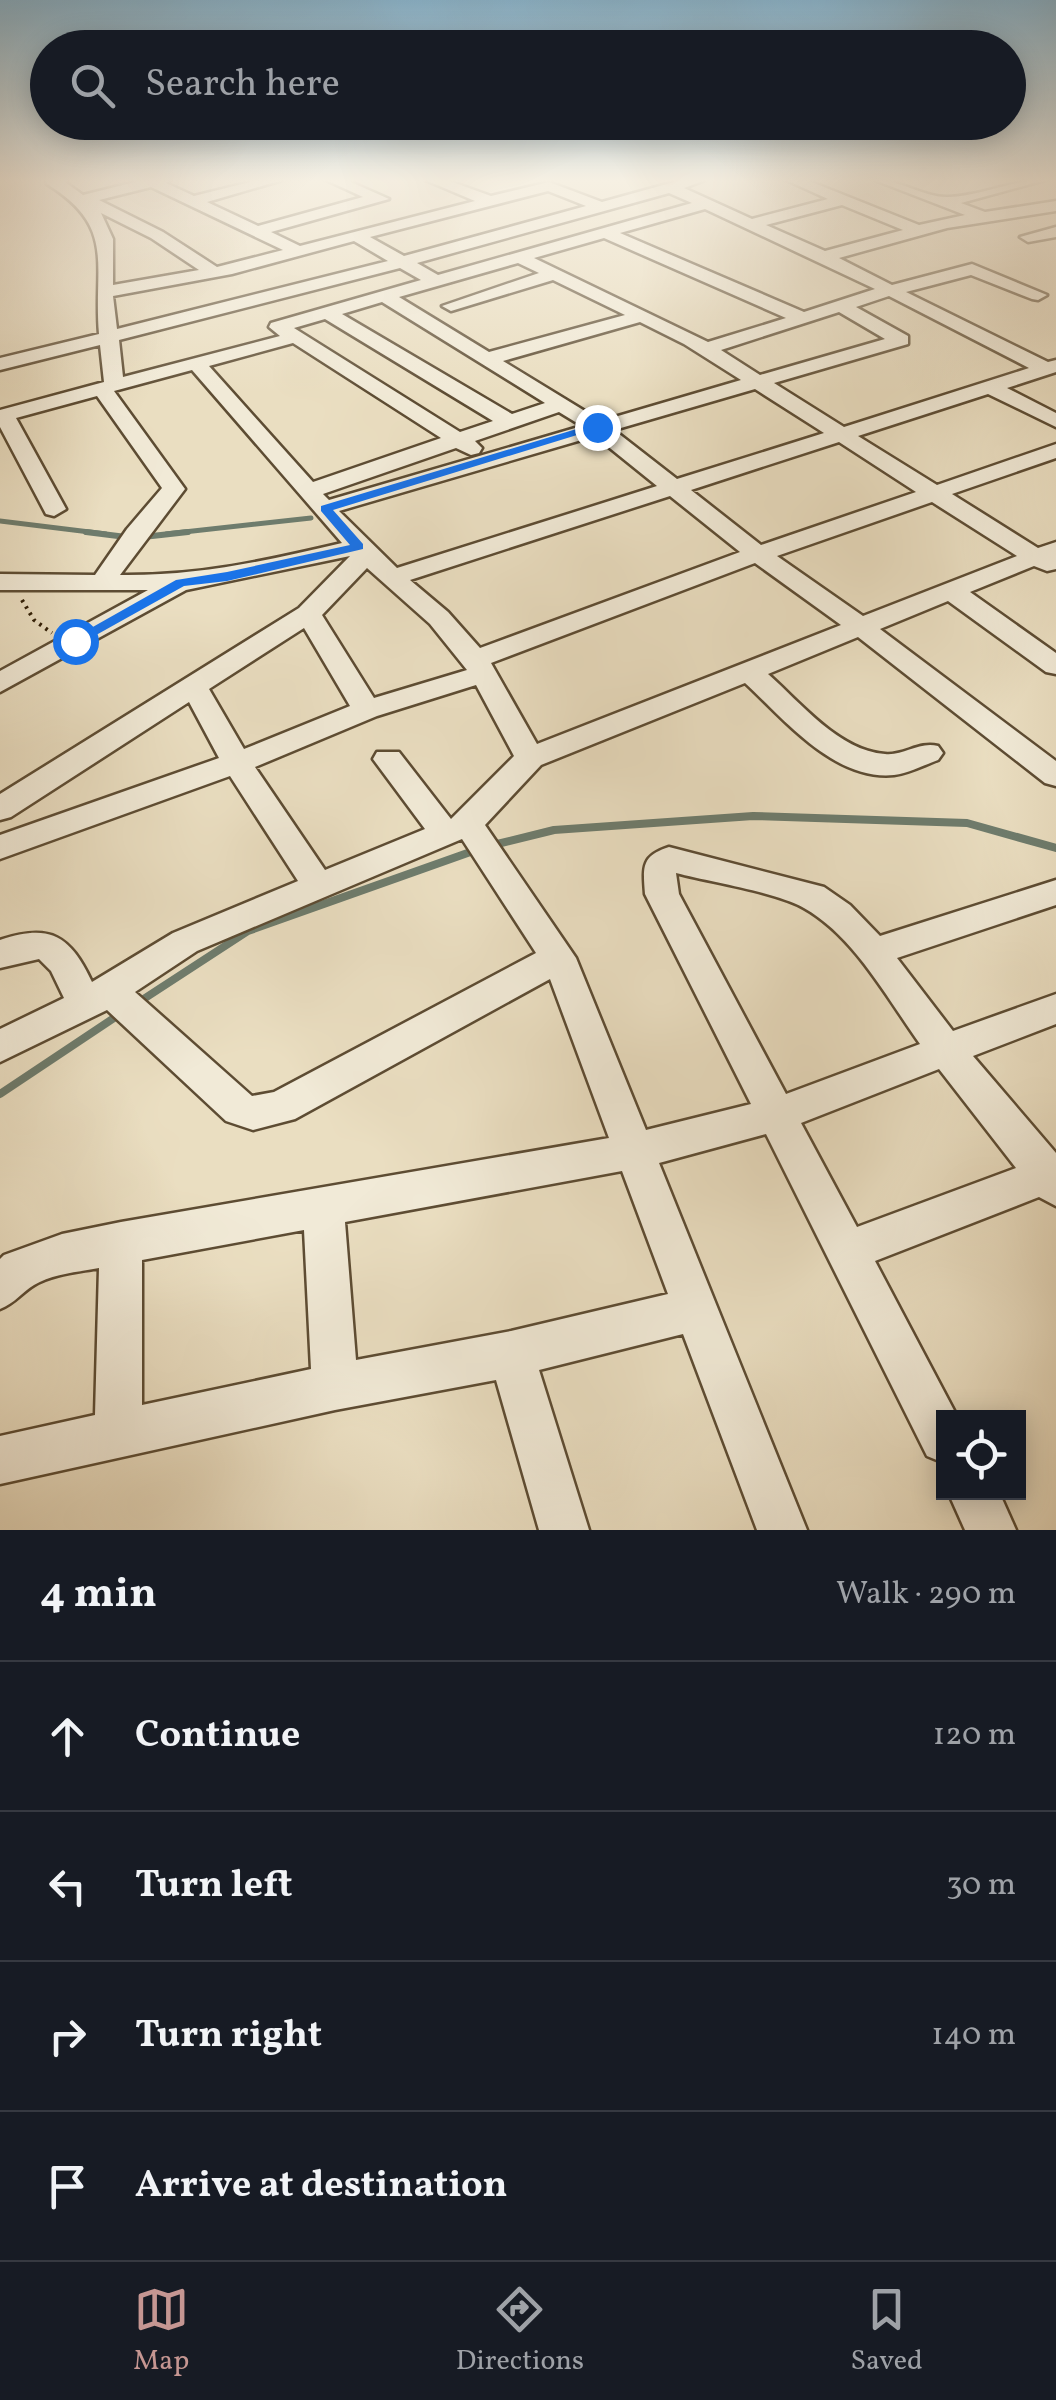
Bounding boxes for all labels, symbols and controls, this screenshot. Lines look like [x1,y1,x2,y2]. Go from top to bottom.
search box [30,30,1026,140]
icon: search [65,58,120,113]
text: Search here [145,59,340,112]
route end [575,405,621,451]
route start [53,619,99,665]
map controls [936,1410,1026,1500]
button: locate [936,1410,1026,1500]
text: 4 min [40,1566,157,1625]
text: Walk · 290 m [836,1573,1016,1617]
icon: ahead [40,1709,95,1764]
text: Continue [135,1710,300,1763]
text: 120 m [933,1714,1016,1758]
icon: left [40,1859,95,1914]
text: Turn left [135,1860,292,1913]
text: 30 m [946,1864,1016,1908]
icon: right [40,2009,95,2064]
text: Turn right [135,2010,322,2063]
text: 140 m [931,2014,1016,2058]
icon: arrive [40,2159,95,2214]
text: Arrive at destination [135,2160,508,2213]
tab: Map [133,2282,189,2381]
tab: Directions [456,2282,584,2381]
tab: Saved [851,2282,923,2381]

